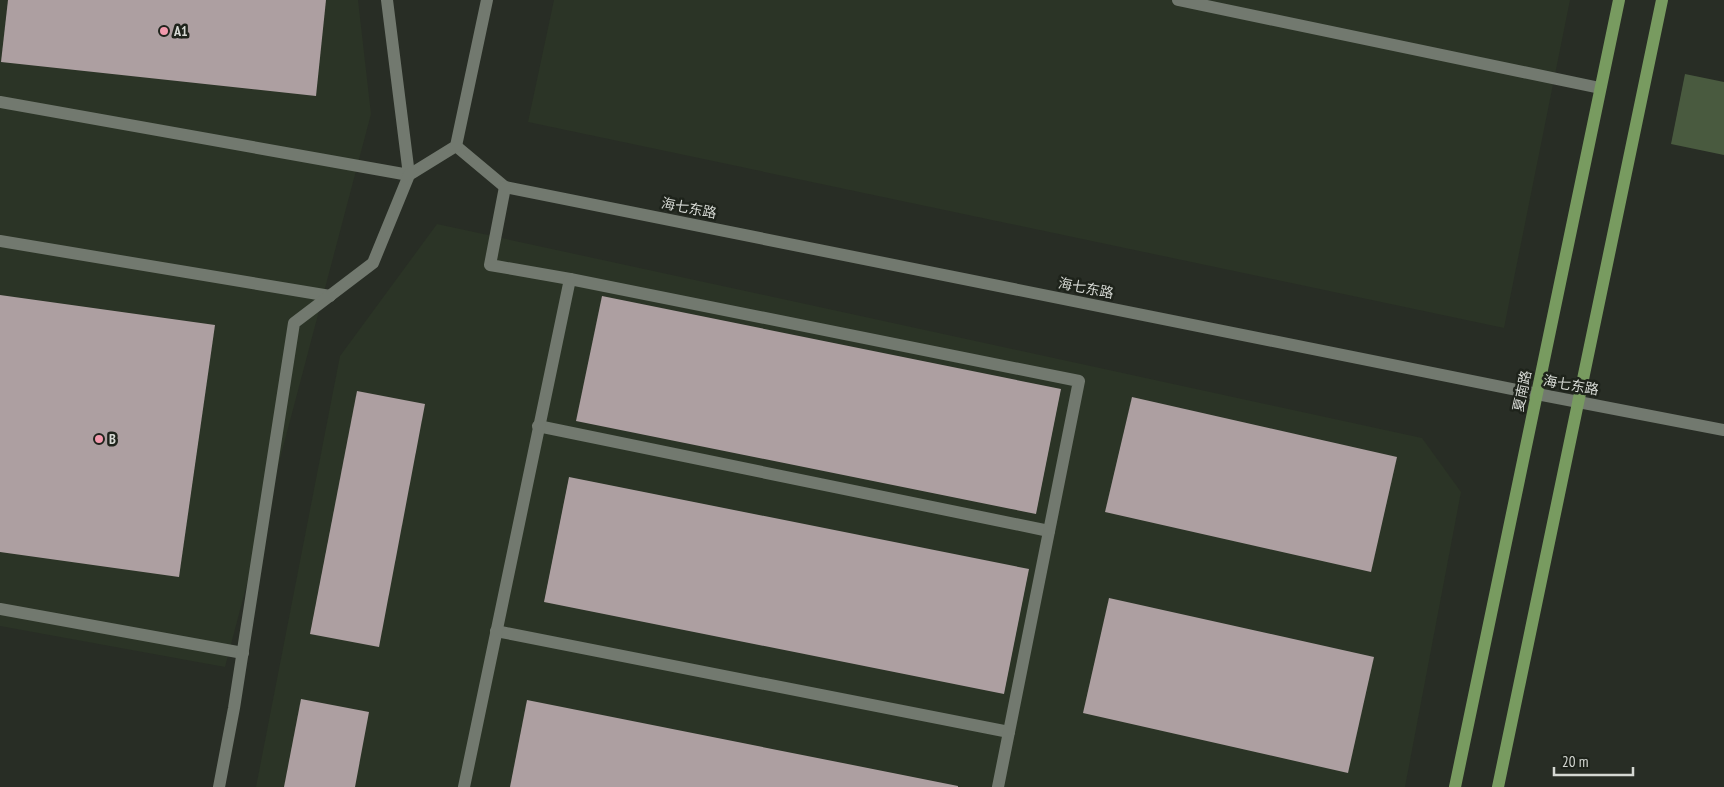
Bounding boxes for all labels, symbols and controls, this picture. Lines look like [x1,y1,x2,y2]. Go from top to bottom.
place label: A1 [173,22,188,40]
marker: A1 [158,25,170,37]
street label: 海七东路 [660,194,718,222]
street label: 海七东路 [1057,274,1115,302]
street label: 夏南路 [1509,369,1535,413]
street label: 海七东路 [1542,371,1600,399]
place label: B [109,430,116,448]
marker: B [93,433,105,445]
scale bar [1554,744,1633,776]
text: 20 m [1562,752,1588,771]

